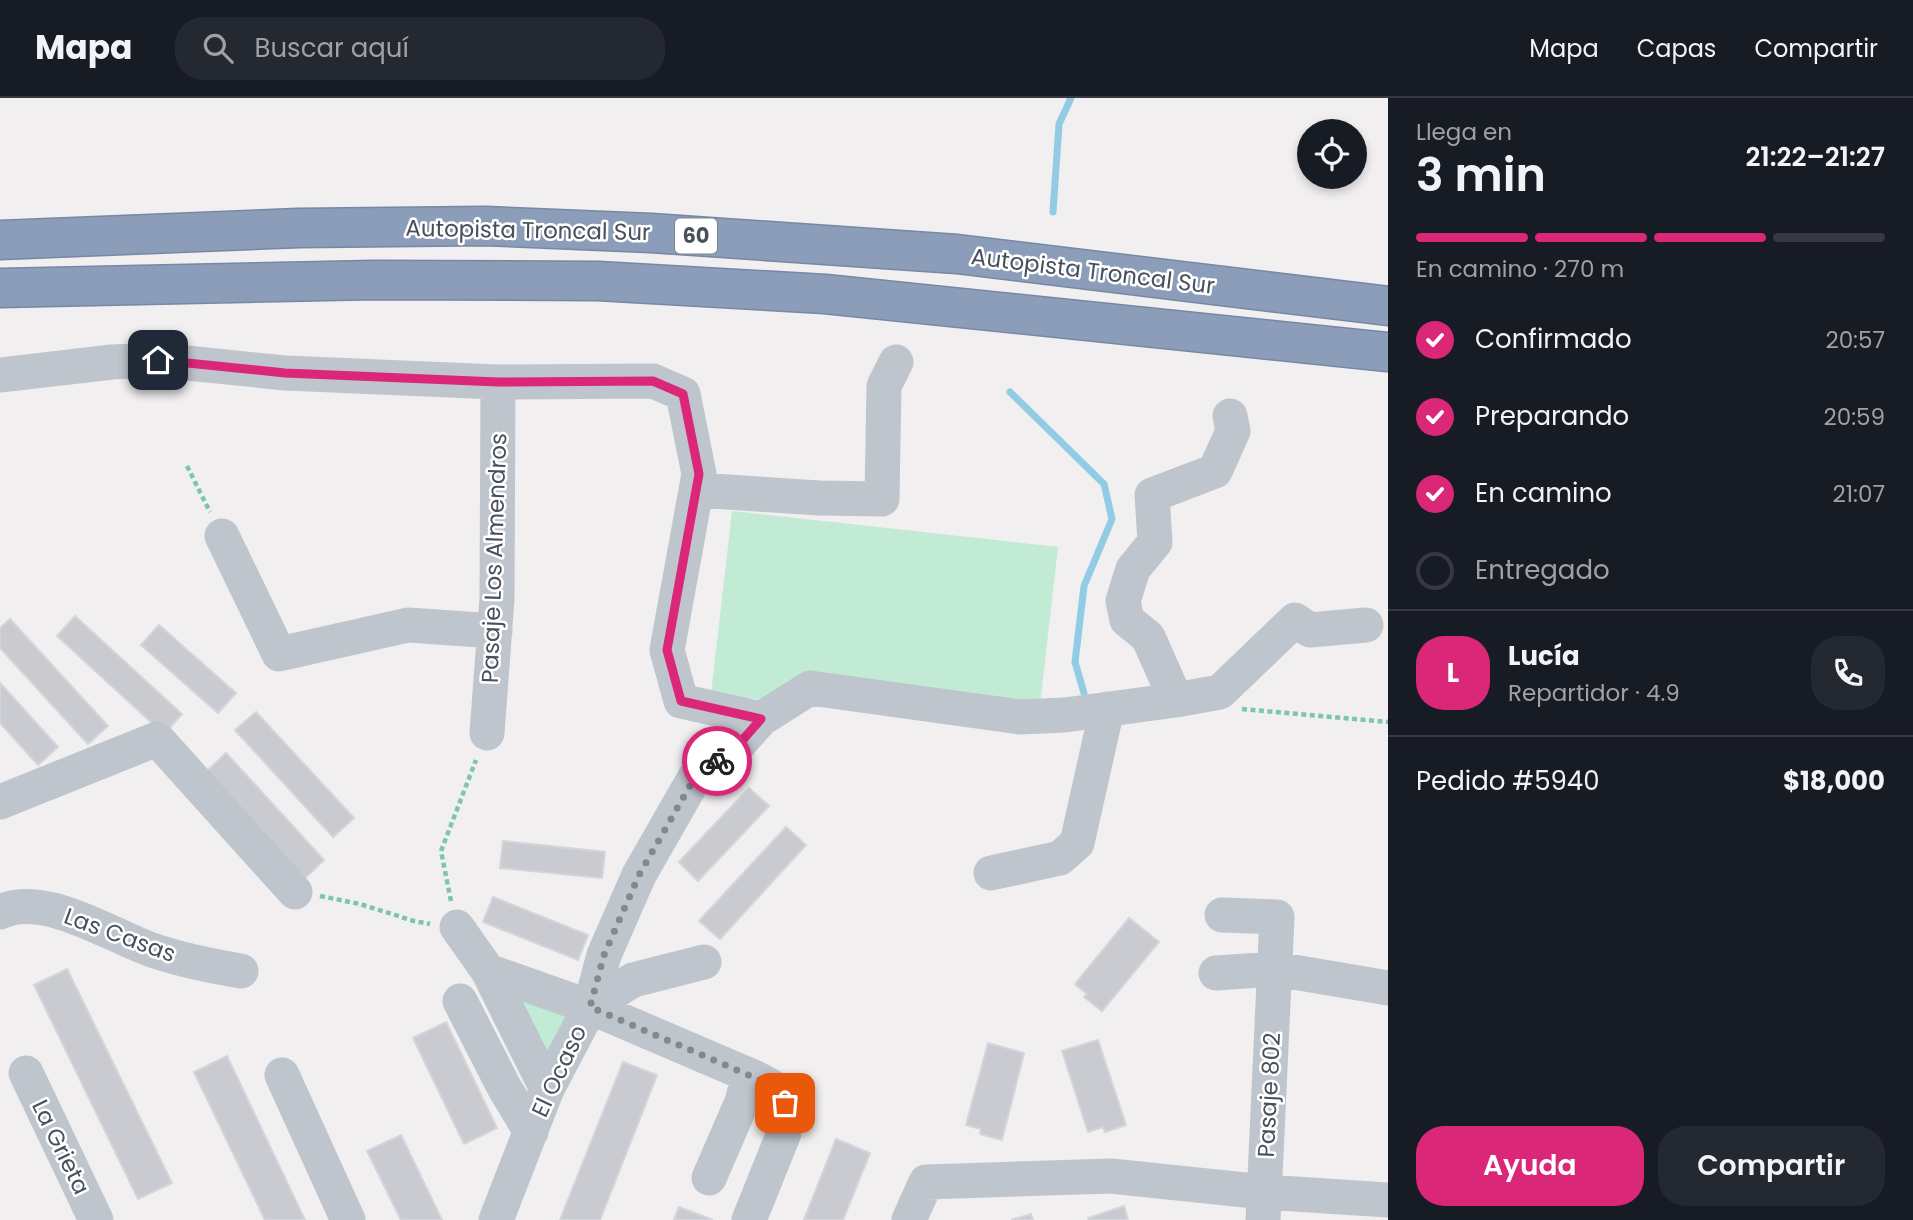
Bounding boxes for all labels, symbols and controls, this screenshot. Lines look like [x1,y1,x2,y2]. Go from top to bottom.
search box [175,17,665,80]
text: Mapa [35,24,133,71]
icon: search [199,29,237,67]
text: Buscar aquí [255,30,409,66]
text: Mapa [1529,32,1599,65]
text: Capas [1637,32,1716,65]
text: Compartir [1754,32,1878,65]
text: Llega en [1416,116,1512,148]
map controls [1297,119,1367,189]
button: locate [1297,119,1367,189]
text: 21:22–21:27 [1745,139,1885,175]
text: 3 min [1416,143,1546,207]
street label: Autopista Troncal Sur [405,212,651,248]
road number: 60 [675,218,717,254]
street label: Autopista Troncal Sur [969,240,1217,302]
text: En camino · 270 m [1416,253,1624,285]
icon: check [1416,321,1454,359]
text: Confirmado [1475,321,1632,357]
text: 20:57 [1825,324,1885,356]
pin [128,330,188,390]
icon: home [139,341,177,379]
icon: check [1416,398,1454,436]
text: Preparando [1475,398,1629,434]
text: 20:59 [1823,401,1885,433]
street label: Pasaje Los Almendros [474,433,514,683]
icon: check [1416,475,1454,513]
text: En camino [1475,475,1612,511]
text: 21:07 [1833,478,1885,510]
text: Entregado [1475,552,1610,588]
button: phone [1811,636,1885,710]
text: Lucía [1508,638,1580,674]
text: L [1447,655,1459,691]
text: Repartidor · 4.9 [1508,677,1680,709]
courier [682,726,752,796]
icon: bike [698,742,736,780]
text: Pedido #5940 [1416,763,1600,799]
text: $18,000 [1783,763,1885,799]
street label: Las Casas [60,900,180,970]
street label: El Ocaso [524,1020,594,1122]
street label: Pasaje 802 [1250,1032,1288,1158]
pin [755,1073,815,1133]
icon: bag [766,1084,804,1122]
street label: La Grieta [24,1094,98,1200]
button: Ayuda [1416,1126,1644,1206]
button: Compartir [1658,1126,1885,1206]

